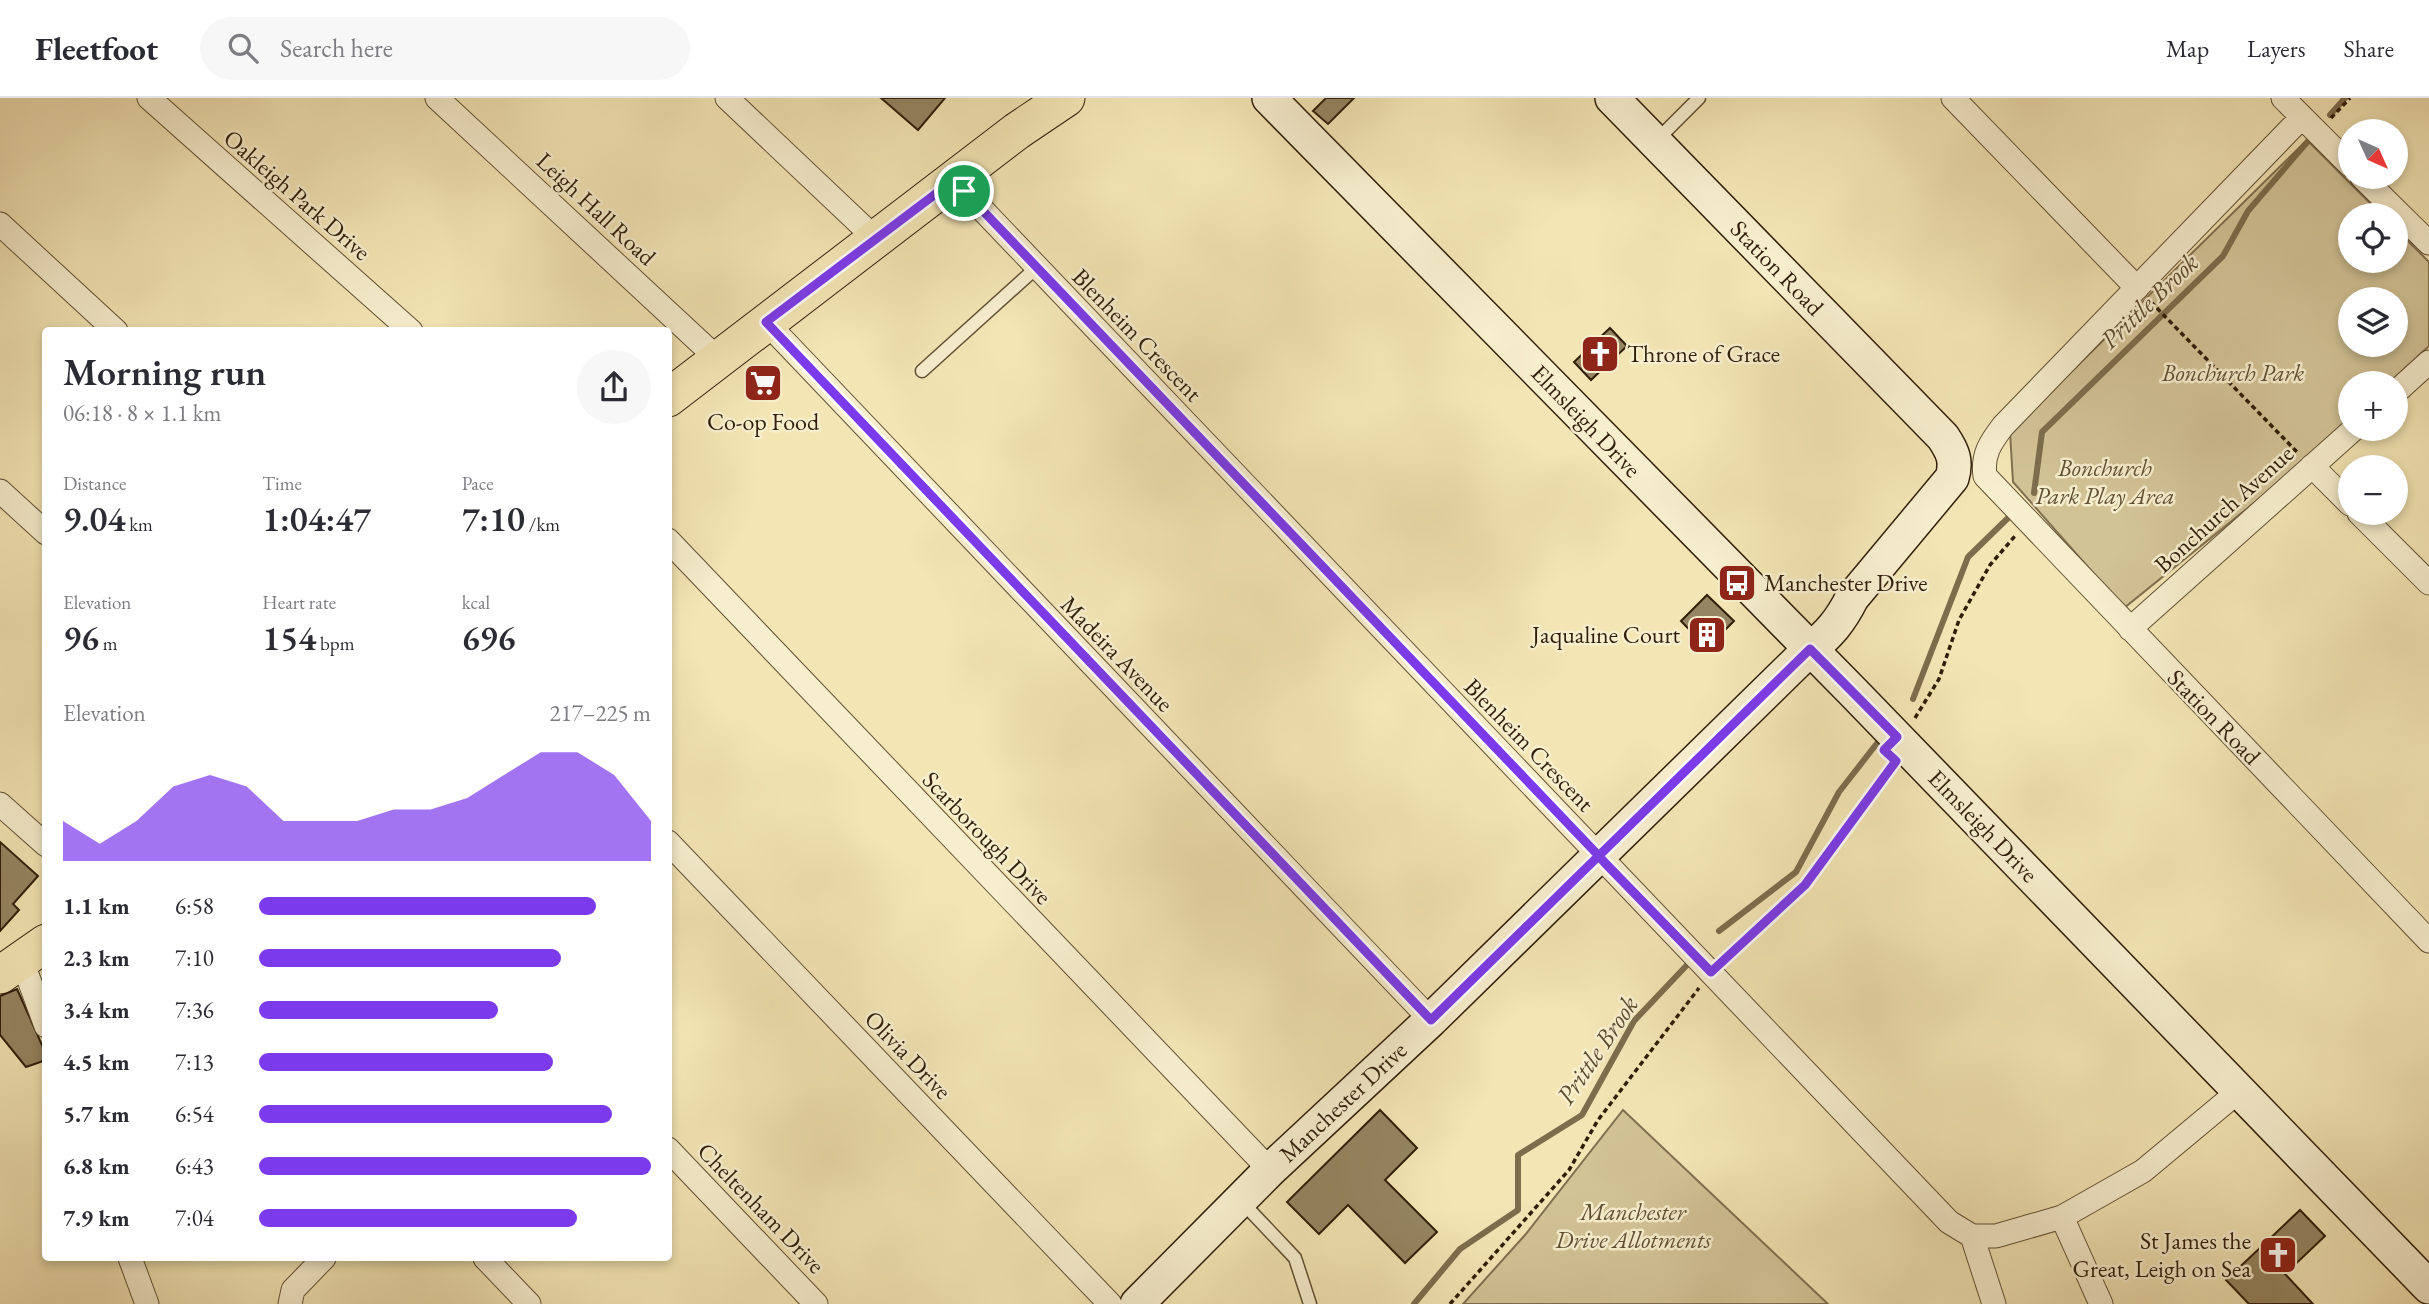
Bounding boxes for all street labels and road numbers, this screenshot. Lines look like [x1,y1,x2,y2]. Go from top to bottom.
street label: Oakleigh Park Drive [217,122,377,267]
street label: Leigh Hall Road [530,145,663,273]
street label: Station Road [1724,213,1831,323]
street label: Blenheim Crescent [1066,261,1209,408]
street label: Elmsleigh Drive [1525,358,1648,484]
street label: Bonchurch Avenue [2147,438,2300,579]
street label: Madeira Avenue [1054,589,1180,718]
street label: Station Road [2161,662,2268,772]
street label: Blenheim Crescent [1458,671,1601,818]
street label: Elmsleigh Drive [1922,763,2045,889]
street label: Scarborough Drive [916,764,1059,911]
street label: Olivia Drive [858,1004,958,1106]
street label: Manchester Drive [1272,1035,1413,1169]
street label: Cheltenham Drive [691,1135,832,1280]

